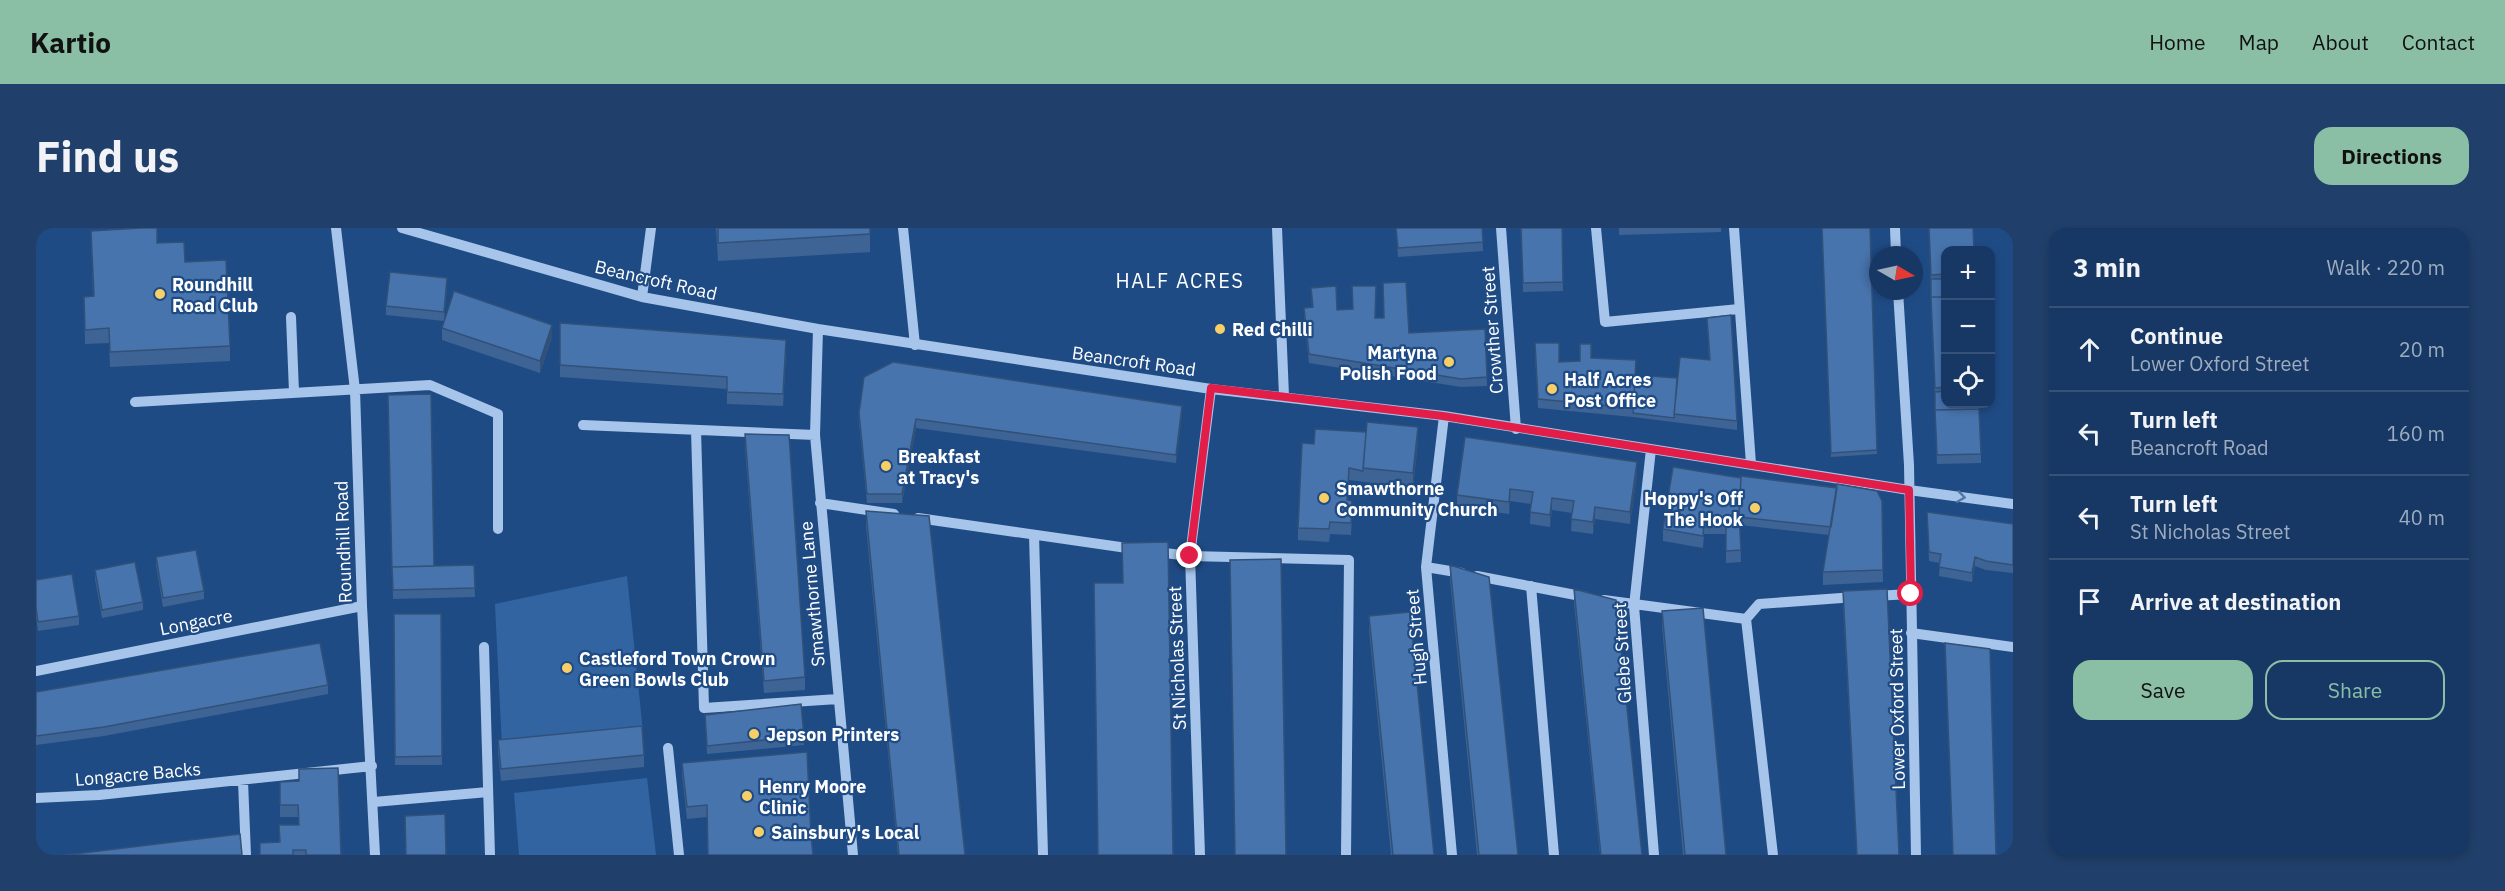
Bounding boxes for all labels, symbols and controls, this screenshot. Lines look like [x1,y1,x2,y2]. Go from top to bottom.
text: Kartio [30,24,111,61]
text: Home [2149,28,2206,56]
text: Map [2239,28,2279,56]
text: About [2312,28,2369,56]
text: Contact [2402,28,2475,56]
button: Directions [2314,127,2469,185]
text: Find us [36,129,179,184]
north arrow [1869,246,1923,300]
map controls [1941,246,1995,408]
button: + [1941,246,1995,300]
text: 3 min [2073,250,2141,284]
text: Walk · 220 m [2327,254,2445,281]
street label: Beancroft Road [593,255,719,305]
street label: Crowther Street [1476,265,1508,395]
district label: HALF ACRES [1116,267,1244,294]
place label: Roundhill Road Club [172,273,258,317]
marker: Roundhill Road Club [153,287,167,301]
button: − [1941,300,1995,354]
place label: Red Chilli [1232,318,1313,341]
text: Continue [2130,321,2223,350]
marker: Red Chilli [1213,322,1227,336]
icon: ahead [2073,333,2106,366]
text: 20 m [2399,336,2445,363]
street label: Beancroft Road [1071,341,1197,381]
place label: Martyna Polish Food [1340,341,1437,385]
text: Lower Oxford Street [2130,350,2310,377]
button: locate [1941,354,1995,408]
marker: Martyna Polish Food [1442,355,1456,369]
place label: Half Acres Post Office [1564,368,1656,412]
marker: Half Acres Post Office [1545,382,1559,396]
text: Turn left [2130,405,2218,434]
icon: left [2073,417,2106,450]
text: 160 m [2387,420,2445,447]
text: Beancroft Road [2130,434,2269,461]
place label: Breakfast at Tracy's [898,445,981,489]
marker: Breakfast at Tracy's [879,459,893,473]
place label: Smawthorne Community Church [1336,477,1498,521]
street label: Roundhill Road [329,480,357,604]
place label: Hoppy's Off The Hook [1644,487,1744,531]
text: Turn left [2130,489,2218,518]
one-way arrow [1957,490,1966,502]
marker: Smawthorne Community Church [1317,491,1331,505]
marker: Hoppy's Off The Hook [1748,501,1762,515]
icon: left [2073,501,2106,534]
text: 40 m [2399,504,2445,531]
text: St Nicholas Street [2130,518,2291,545]
street label: Smawthorne Lane [794,520,830,668]
route end [1176,542,1202,568]
route start [1897,580,1923,606]
street label: St Nicholas Street [1163,585,1191,731]
icon: arrive [2073,585,2106,618]
text: Arrive at destination [2130,587,2341,616]
street label: Hugh Street [1400,588,1432,686]
street label: Glebe Street [1608,602,1636,704]
street label: Longacre [158,604,234,640]
street label: Lower Oxford Street [1884,628,1910,790]
place label: Castleford Town Crown Green Bowls Club [579,647,776,691]
button: Save [2073,660,2253,720]
button: Share [2265,660,2445,720]
marker: Castleford Town Crown Green Bowls Club [560,661,574,675]
place label: Jepson Printers [766,723,899,746]
marker: Jepson Printers [747,727,761,741]
street label: Longacre Backs [74,757,202,791]
place label: Henry Moore Clinic [759,775,866,819]
marker: Henry Moore Clinic [740,789,754,803]
place label: Sainsbury's Local [771,821,920,844]
marker: Sainsbury's Local [752,825,766,839]

